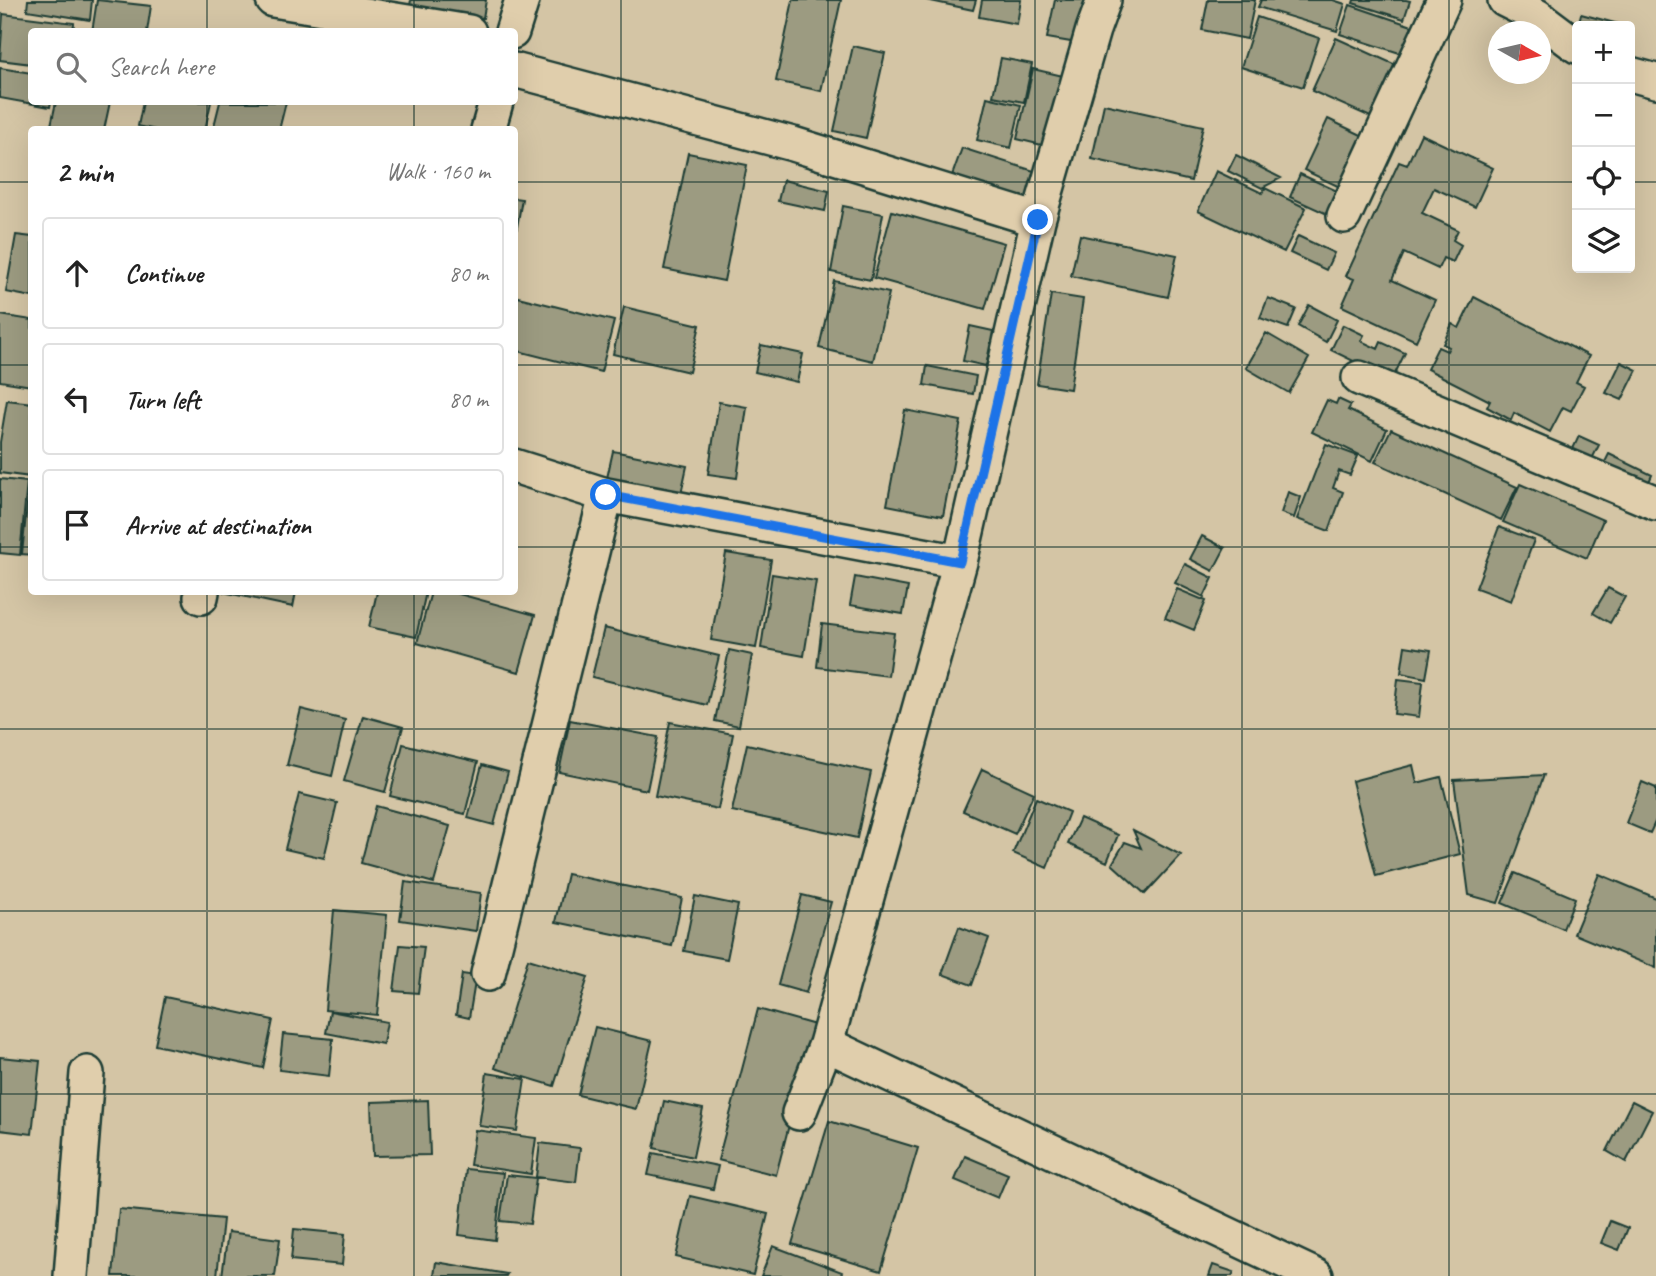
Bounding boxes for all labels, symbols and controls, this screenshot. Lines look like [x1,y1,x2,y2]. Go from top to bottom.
north arrow [1488,21,1551,84]
map controls [1572,21,1635,273]
button: + [1572,21,1635,84]
search box [28,28,518,105]
icon: search [52,48,90,86]
text: Search here [108,50,214,83]
button: − [1572,84,1635,147]
button: locate [1572,147,1635,210]
text: 2 min [56,153,113,191]
text: Walk · 160 m [386,157,490,186]
route end [1022,204,1053,235]
button: layers [1572,210,1635,273]
icon: ahead [58,254,96,292]
text: Continue [125,257,203,290]
text: 80 m [449,259,488,288]
icon: left [58,380,96,418]
text: Turn left [125,383,200,416]
text: 80 m [449,385,488,414]
route start [590,479,621,510]
icon: arrive [58,506,96,544]
text: Arrive at destination [125,509,311,542]

